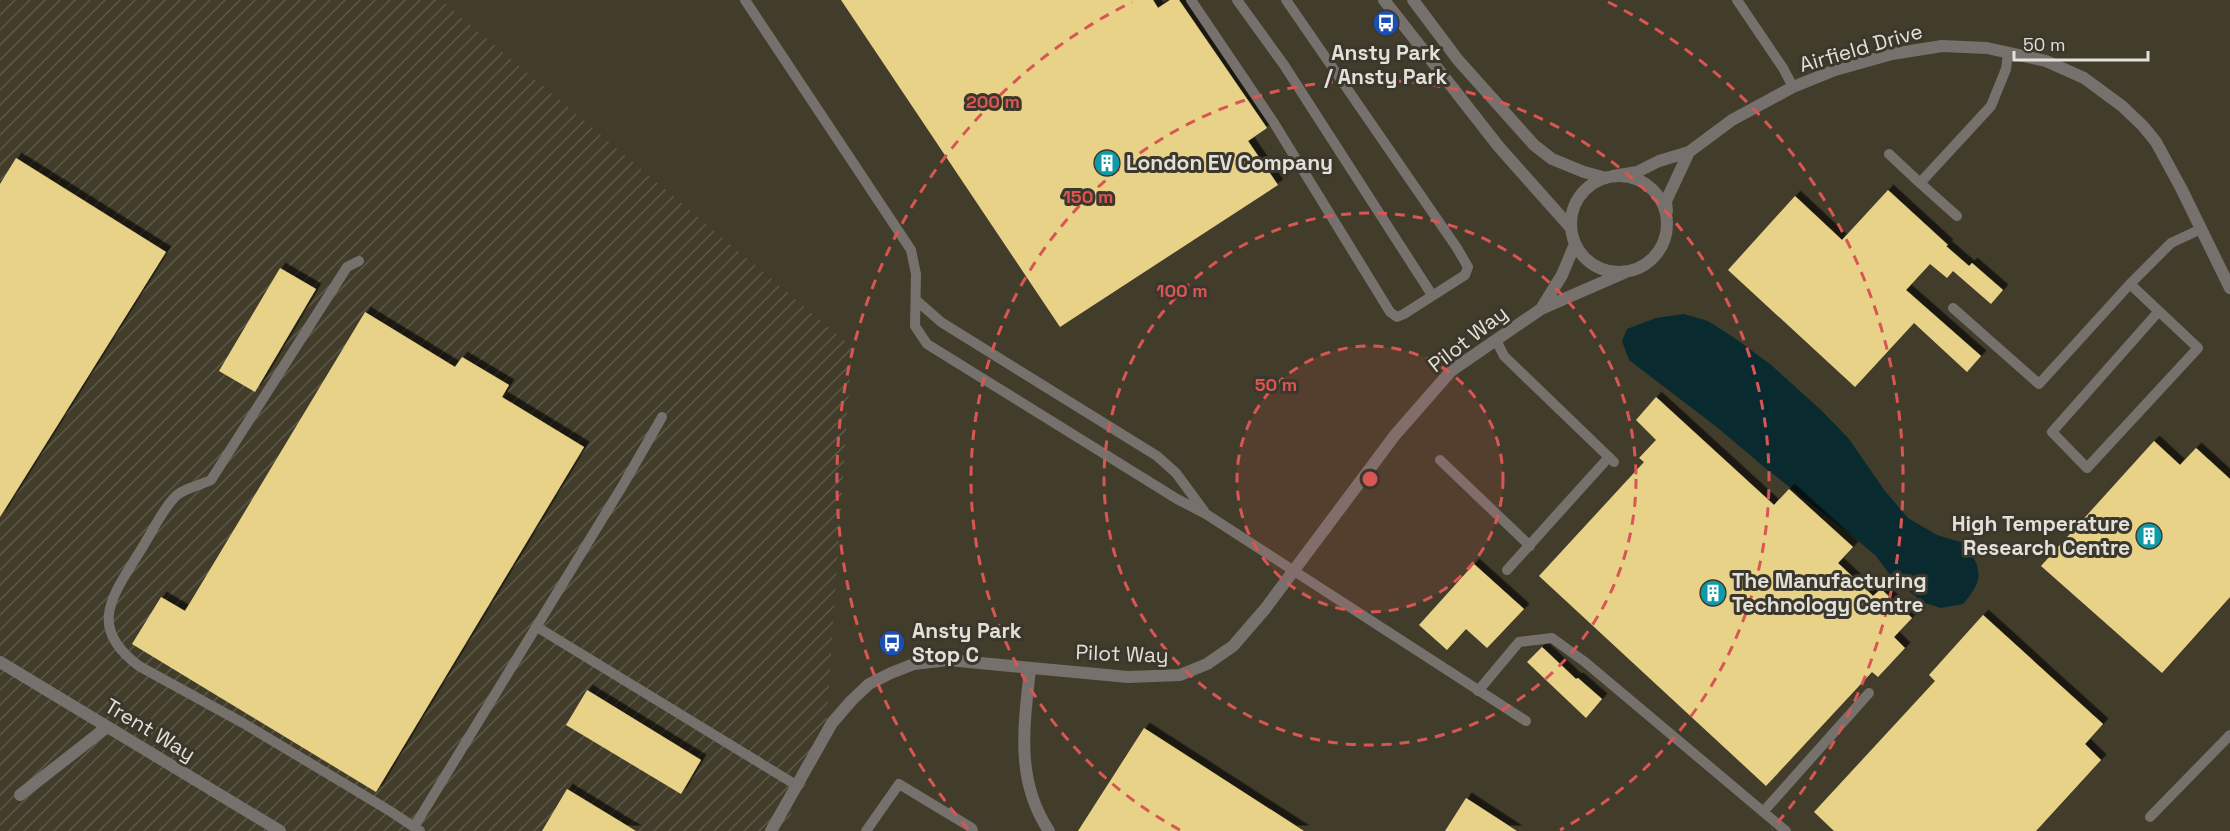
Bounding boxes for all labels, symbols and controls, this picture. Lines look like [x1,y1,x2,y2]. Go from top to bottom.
bus stop icon: Ansty Park / Ansty Park [1371,8,1401,38]
street label: Airfield Drive [1796,17,1926,78]
scale bar [2014,24,2148,62]
text: 50 m [2023,33,2065,56]
place label: Ansty Park / Ansty Park [1324,39,1448,90]
text: 200 m [966,90,1020,113]
building icon: London EV Company [1092,148,1122,178]
place label: London EV Company [1126,149,1333,176]
text: 150 m [1063,185,1113,208]
text: 100 m [1156,279,1208,302]
street label: Pilot Way [1423,299,1513,378]
text: 50 m [1255,373,1297,396]
centre of rings [1360,469,1380,489]
place label: High Temperature Research Centre [1952,510,2130,561]
building icon: High Temperature Research Centre [2134,521,2164,551]
place label: The Manufacturing Technology Centre [1732,567,1927,618]
building icon: The Manufacturing Technology Centre [1698,578,1728,608]
place label: Ansty Park Stop C [912,617,1022,668]
bus stop icon: Ansty Park Stop C [877,628,907,658]
street label: Pilot Way [1075,638,1169,669]
street label: Trent Way [100,692,201,767]

